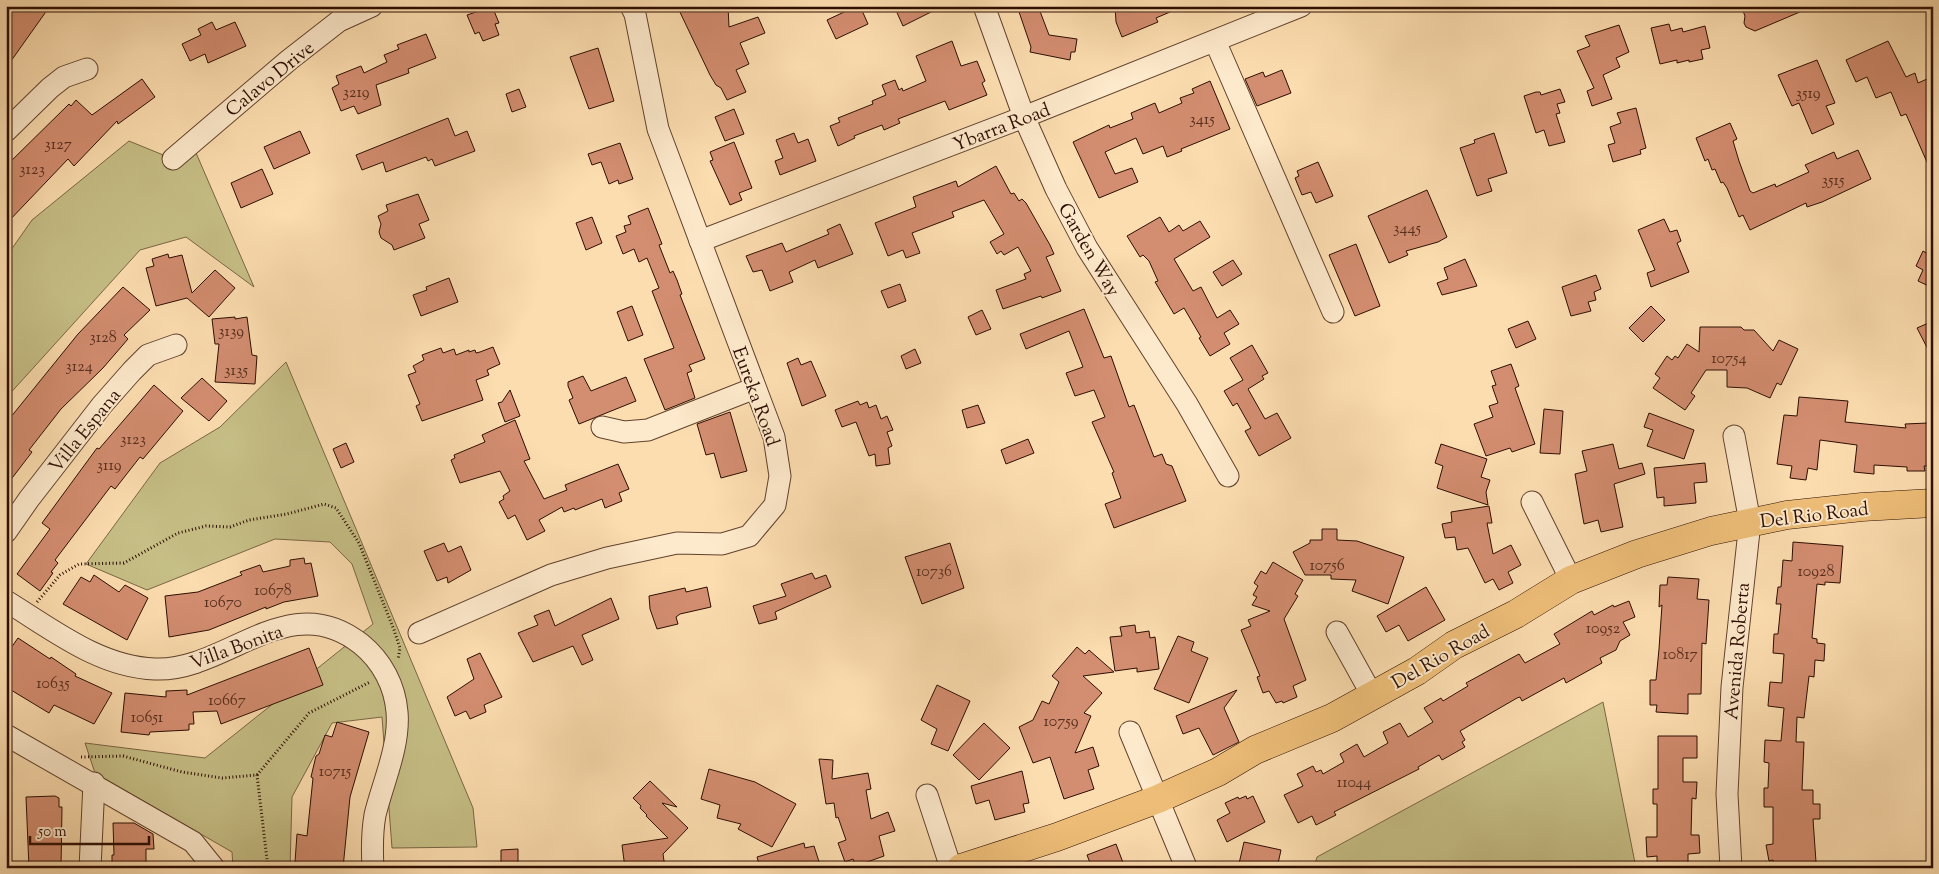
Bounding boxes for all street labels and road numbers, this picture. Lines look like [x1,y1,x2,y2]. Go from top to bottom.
street label: Calavo Drive [220,36,321,124]
street label: Ybarra Road [949,97,1055,159]
street label: Garden Way [1050,199,1126,302]
street label: Eureka Road [724,343,785,451]
street label: Villa Espana [44,384,128,479]
street label: Del Rio Road [1758,496,1870,537]
street label: Avenida Roberta [1719,581,1758,721]
street label: Villa Bonita [187,619,287,678]
street label: Del Rio Road [1387,619,1496,697]

